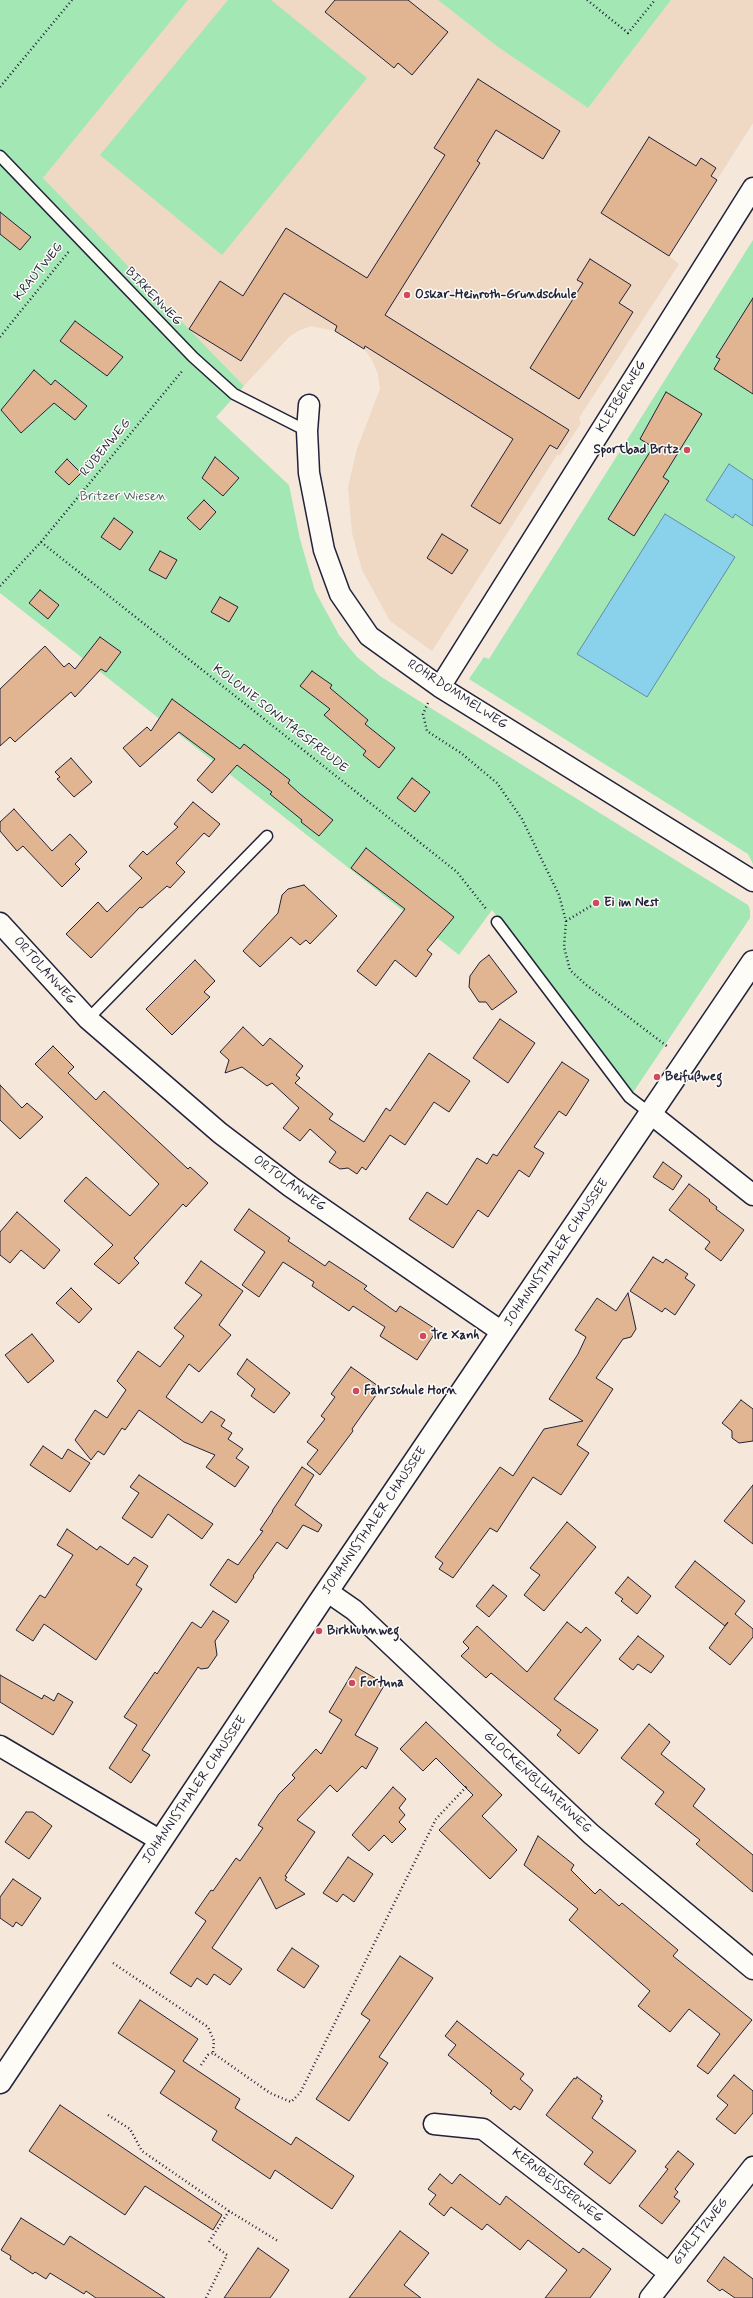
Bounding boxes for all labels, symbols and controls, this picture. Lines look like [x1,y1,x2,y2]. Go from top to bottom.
street label: KRAUTWEG [11,240,67,304]
street label: BIRKENWEG [121,265,185,329]
place label: Oskar-Heinroth-Grundschule [415,287,577,303]
marker: Oskar-Heinroth-Grundschule [402,290,412,300]
street label: KLEIBERWEG [594,358,650,436]
street label: RÜBENWEG [77,416,135,480]
place label: Sportbad Britz [593,442,679,458]
marker: Sportbad Britz [682,445,692,455]
park label: Britzer Wiesen [80,489,166,505]
street label: ROHRDOMMELWEG [404,657,510,733]
street label: KOLONIE SONNTAGSFREUDE [209,661,351,777]
place label: Ei im Nest [604,895,659,911]
marker: Ei im Nest [591,898,601,908]
street label: ORTOLANWEG [10,934,78,1008]
place label: Beifußweg [665,1069,722,1085]
marker: Beifußweg [652,1072,662,1082]
street label: ORTOLANWEG [250,1153,328,1215]
street label: JOHANNISTHALER CHAUSSEE [502,1176,612,1330]
place label: Tre Xanh [431,1328,479,1344]
marker: Tre Xanh [418,1331,428,1341]
place label: Fahrschule Horn [364,1383,457,1399]
marker: Fahrschule Horn [351,1386,361,1396]
street label: JOHANNISTHALER CHAUSSEE [320,1444,430,1598]
place label: Birkhuhnweg [327,1623,399,1639]
marker: Birkhuhnweg [314,1626,324,1636]
place label: Fortuna [360,1675,404,1691]
marker: Fortuna [347,1678,357,1688]
street label: JOHANNISTHALER CHAUSSEE [140,1713,250,1867]
street label: GLOCKENBLUMENWEG [480,1729,594,1837]
street label: KERNBEISSERWEG [508,2146,606,2226]
street label: GIRLITZWEG [670,2195,732,2269]

